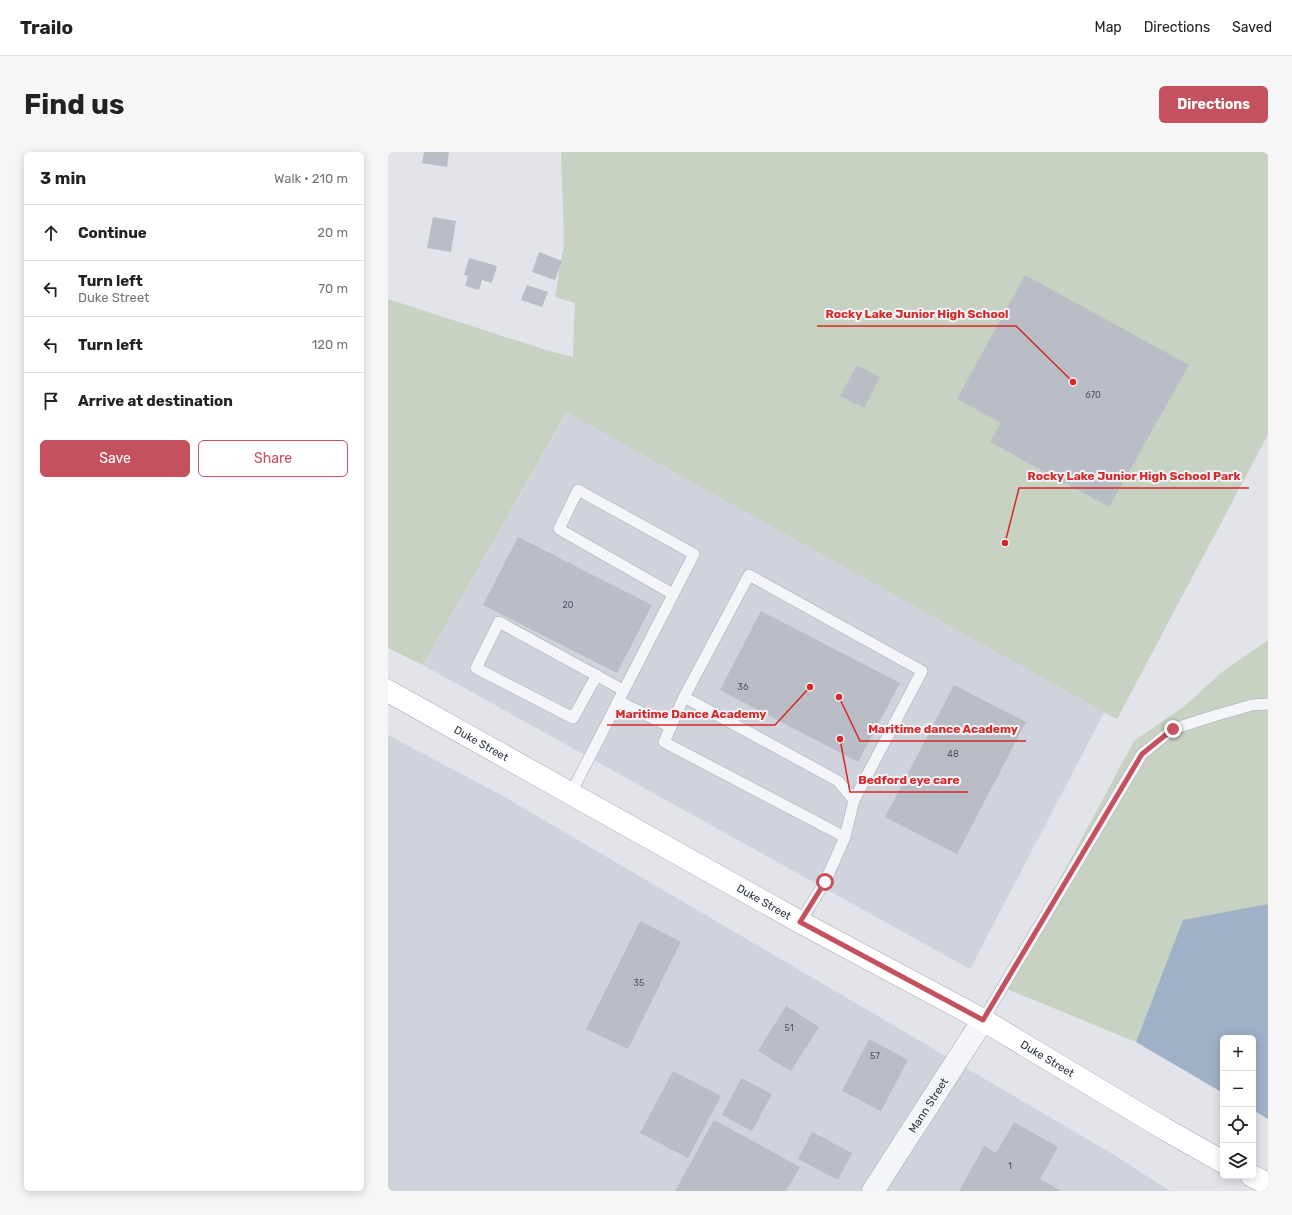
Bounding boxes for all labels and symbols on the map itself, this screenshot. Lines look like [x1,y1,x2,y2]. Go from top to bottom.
callout: Rocky Lake Junior High School [817,302,1016,326]
text: Rocky Lake Junior High School [826,307,1008,321]
house number: 670 [1085,390,1101,400]
callout: Rocky Lake Junior High School Park [1019,464,1249,488]
text: Rocky Lake Junior High School Park [1027,469,1241,483]
house number: 20 [563,600,574,610]
house number: 36 [738,682,749,692]
callout: Maritime Dance Academy [607,701,775,725]
text: Maritime Dance Academy [616,707,766,721]
callout: Maritime dance Academy [860,717,1026,741]
route end [1164,720,1182,738]
text: Maritime dance Academy [868,722,1018,736]
street label: Duke Street [452,723,511,764]
house number: 48 [947,749,959,759]
callout: Bedford eye care [850,768,968,792]
text: Bedford eye care [858,773,960,787]
route start [816,873,834,891]
street label: Duke Street [734,881,794,923]
house number: 35 [634,978,644,988]
house number: 51 [784,1023,794,1033]
street label: Duke Street [1018,1038,1077,1080]
house number: 57 [870,1051,880,1061]
street label: Mann Street [906,1075,951,1135]
house number: 1 [1008,1161,1012,1171]

